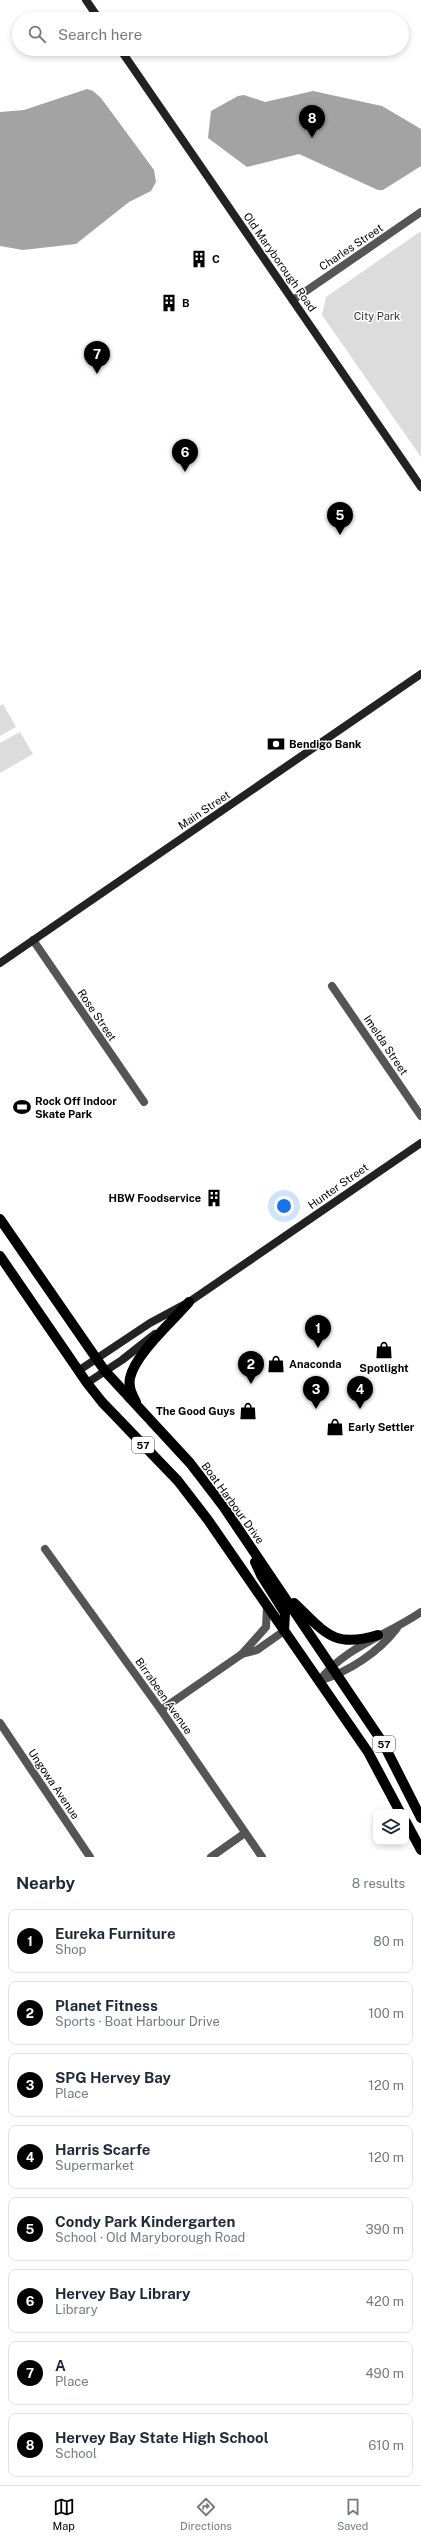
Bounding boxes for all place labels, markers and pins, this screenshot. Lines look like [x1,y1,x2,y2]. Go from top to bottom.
pin: 8 [299,105,325,138]
building icon: C [189,249,209,269]
place label: C [212,253,220,265]
building icon: B [159,293,179,313]
place label: B [182,297,190,309]
pin: 7 [84,341,110,374]
pin: 6 [172,439,198,472]
pin: 5 [327,502,353,535]
bank icon: Bendigo Bank [266,734,286,754]
place label: Bendigo Bank [289,738,362,750]
place label: Rock Off Indoor Skate Park [35,1095,117,1120]
sports icon: Rock Off Indoor Skate Park [12,1097,32,1117]
building icon: HBW Foodservice [204,1188,224,1208]
place label: HBW Foodservice [108,1192,201,1204]
pin: 1 [305,1315,331,1348]
shop icon: Spotlight [374,1340,394,1360]
pin: 2 [238,1351,264,1384]
shop icon: Anaconda [266,1354,286,1374]
place label: Anaconda [289,1358,342,1370]
place label: Spotlight [359,1362,409,1374]
pin: 3 [303,1376,329,1409]
pin: 4 [347,1376,373,1409]
shop icon: The Good Guys [238,1401,258,1421]
place label: The Good Guys [156,1405,235,1417]
shop icon: Early Settler [325,1417,345,1437]
place label: Early Settler [348,1421,415,1433]

